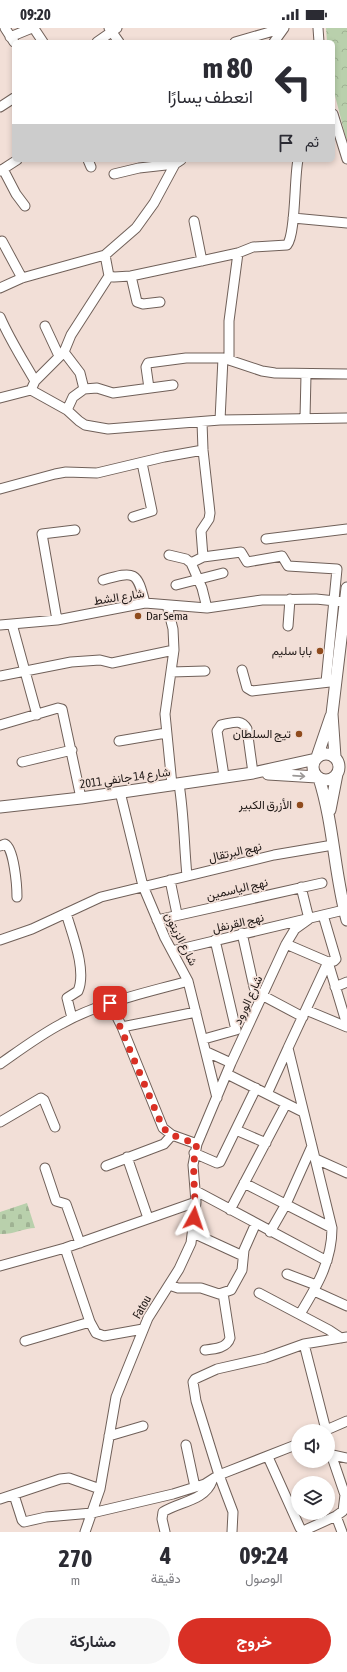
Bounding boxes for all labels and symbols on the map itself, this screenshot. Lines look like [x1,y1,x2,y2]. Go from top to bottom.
street label: شارع الشط [93,586,146,610]
place label: Dar Sema [146,609,188,623]
marker: Dar Sema [133,611,143,621]
place label: بابا سليم [272,644,312,659]
marker: بابا سليم [315,646,325,656]
place label: تيج السلطان [233,727,291,743]
marker: تيج السلطان [294,729,304,739]
street label: شارع 14 جانفي 2011 [79,765,172,794]
one-way arrow [292,773,305,780]
place label: الأزرق الكبير [238,798,292,813]
marker: الأزرق الكبير [295,800,305,810]
street label: نهج البرتقال [207,839,263,867]
street label: نهج الياسمين [205,875,270,905]
street label: شارع الزيتون [160,910,200,969]
street label: نهج القرنفل [211,910,266,938]
street label: شارع الورود [231,973,267,1028]
pin [93,986,127,1020]
position arrow [173,1197,215,1239]
street label: Fatou [130,1293,154,1321]

